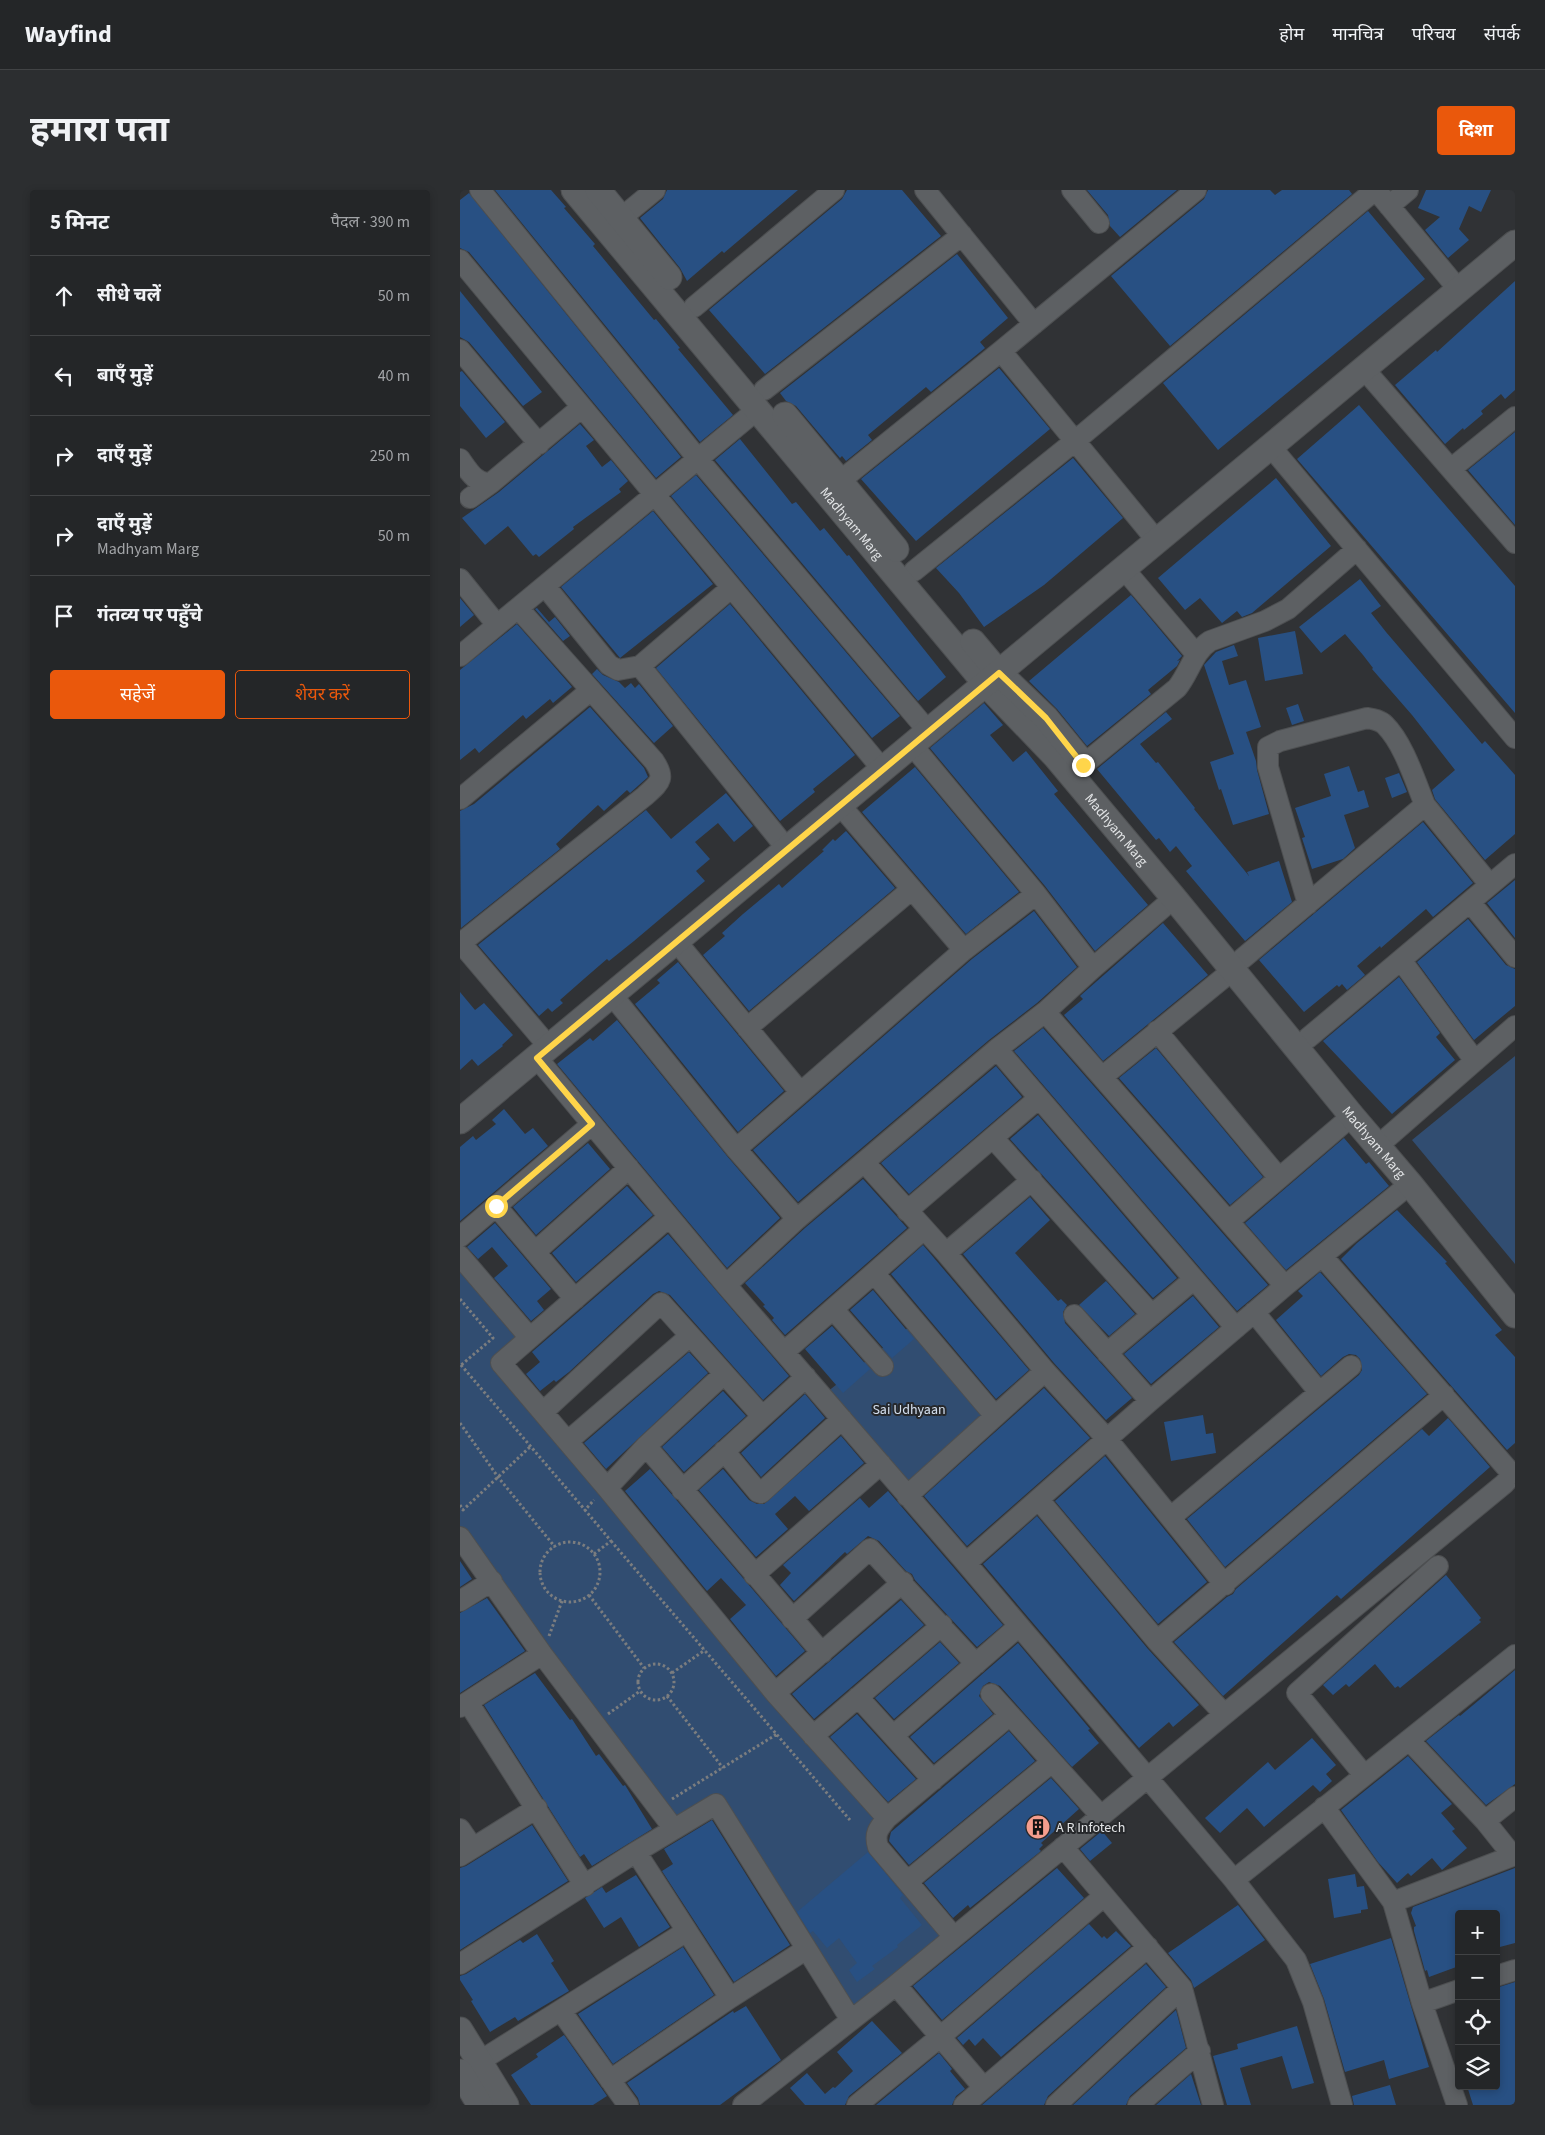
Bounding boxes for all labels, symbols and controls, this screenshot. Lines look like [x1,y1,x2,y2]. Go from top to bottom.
text: Wayfind [25,17,112,52]
text: होम [1279,22,1304,47]
text: मानचित्र [1332,22,1384,47]
text: परिचय [1412,22,1456,47]
text: संपर्क [1484,22,1520,47]
text: हमारा पता [30,105,169,155]
button: दिशा [1437,106,1515,155]
text: 5 मिनट [50,207,109,237]
text: पैदल · 390 m [331,211,410,233]
icon: ahead [50,282,78,310]
text: सीधे चलें [97,282,161,309]
text: 50 m [378,285,410,307]
icon: left [50,362,78,390]
text: बाएँ मुड़ें [97,362,153,389]
text: 40 m [378,365,410,387]
icon: right [50,442,78,470]
text: दाएँ मुड़ें [97,442,152,469]
text: 250 m [370,445,410,467]
street label: Madhyam Marg [815,483,888,565]
text: दाएँ मुड़ें [97,511,152,538]
icon: right [50,522,78,550]
text: 50 m [378,525,410,547]
text: Madhyam Marg [97,538,199,560]
icon: arrive [50,602,78,630]
text: गंतव्य पर पहुँचे [97,602,202,629]
button: सहेजें [50,670,225,719]
button: शेयर करें [235,670,410,719]
route end [1072,754,1095,777]
street label: Madhyam Marg [1080,789,1152,871]
street label: Madhyam Marg [1337,1102,1410,1183]
route start [485,1195,508,1218]
park label: Sai Udhyaan [872,1400,946,1420]
building icon: A R Infotech [1025,1814,1051,1840]
place label: A R Infotech [1056,1818,1125,1838]
map controls [1455,1910,1500,2090]
button: + [1455,1910,1500,1955]
button: − [1455,1955,1500,2000]
button: locate [1455,2000,1500,2045]
button: layers [1455,2045,1500,2090]

